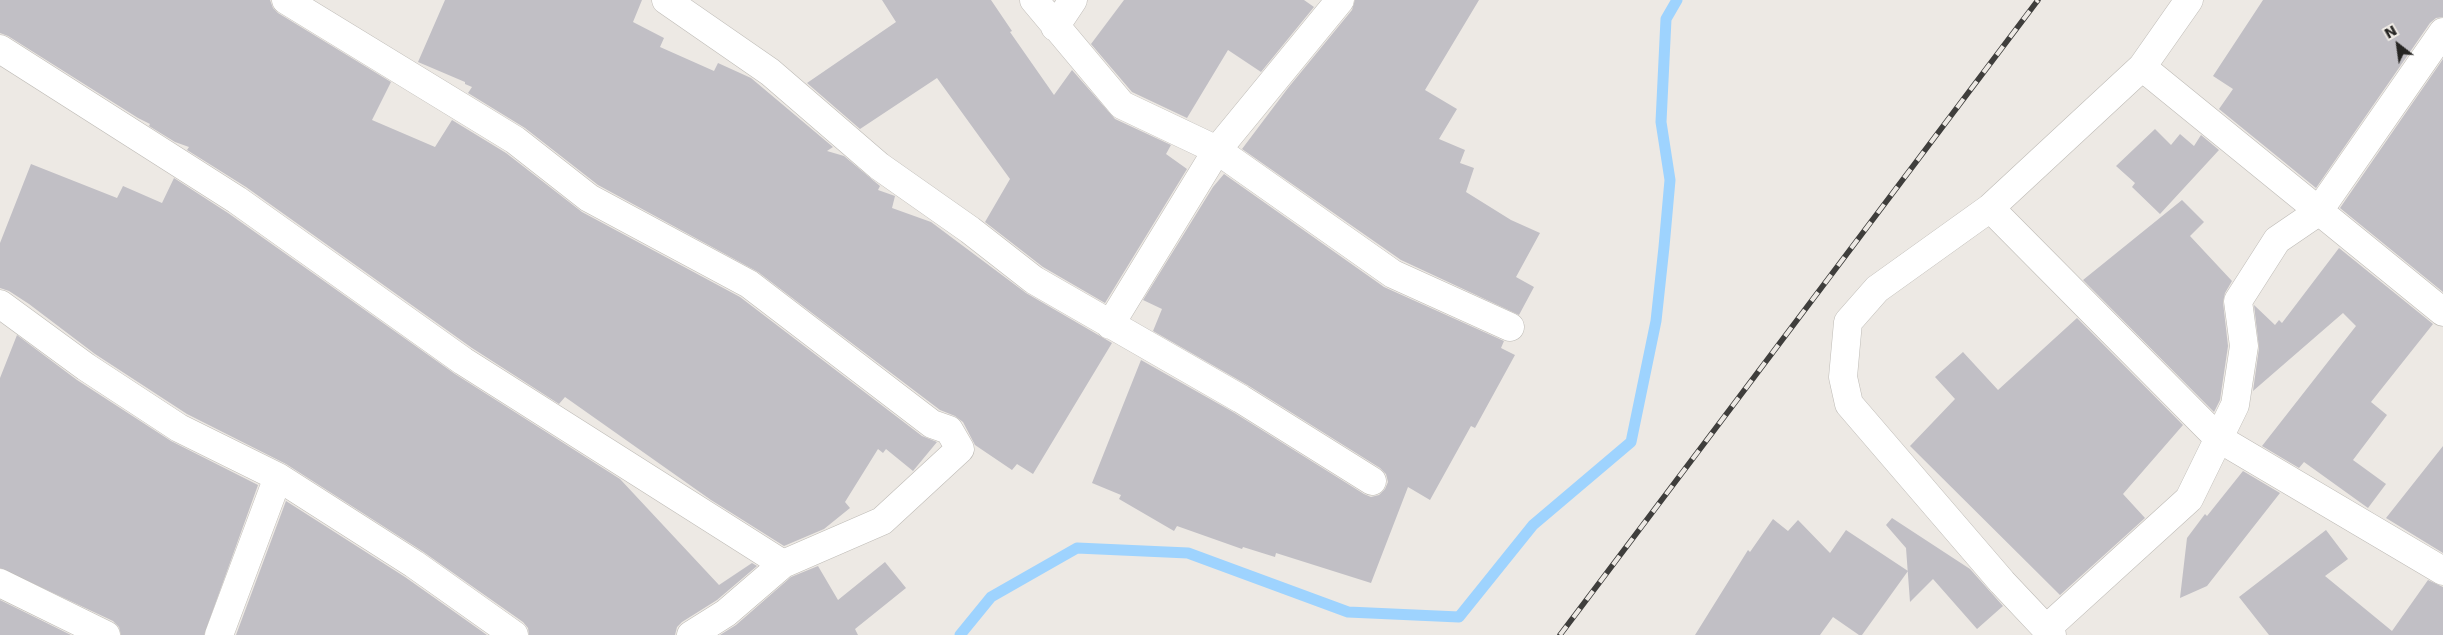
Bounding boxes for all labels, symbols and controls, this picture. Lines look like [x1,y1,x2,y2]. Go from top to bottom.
north arrow [2373,20,2423,70]
text: N [2381,22,2400,42]

